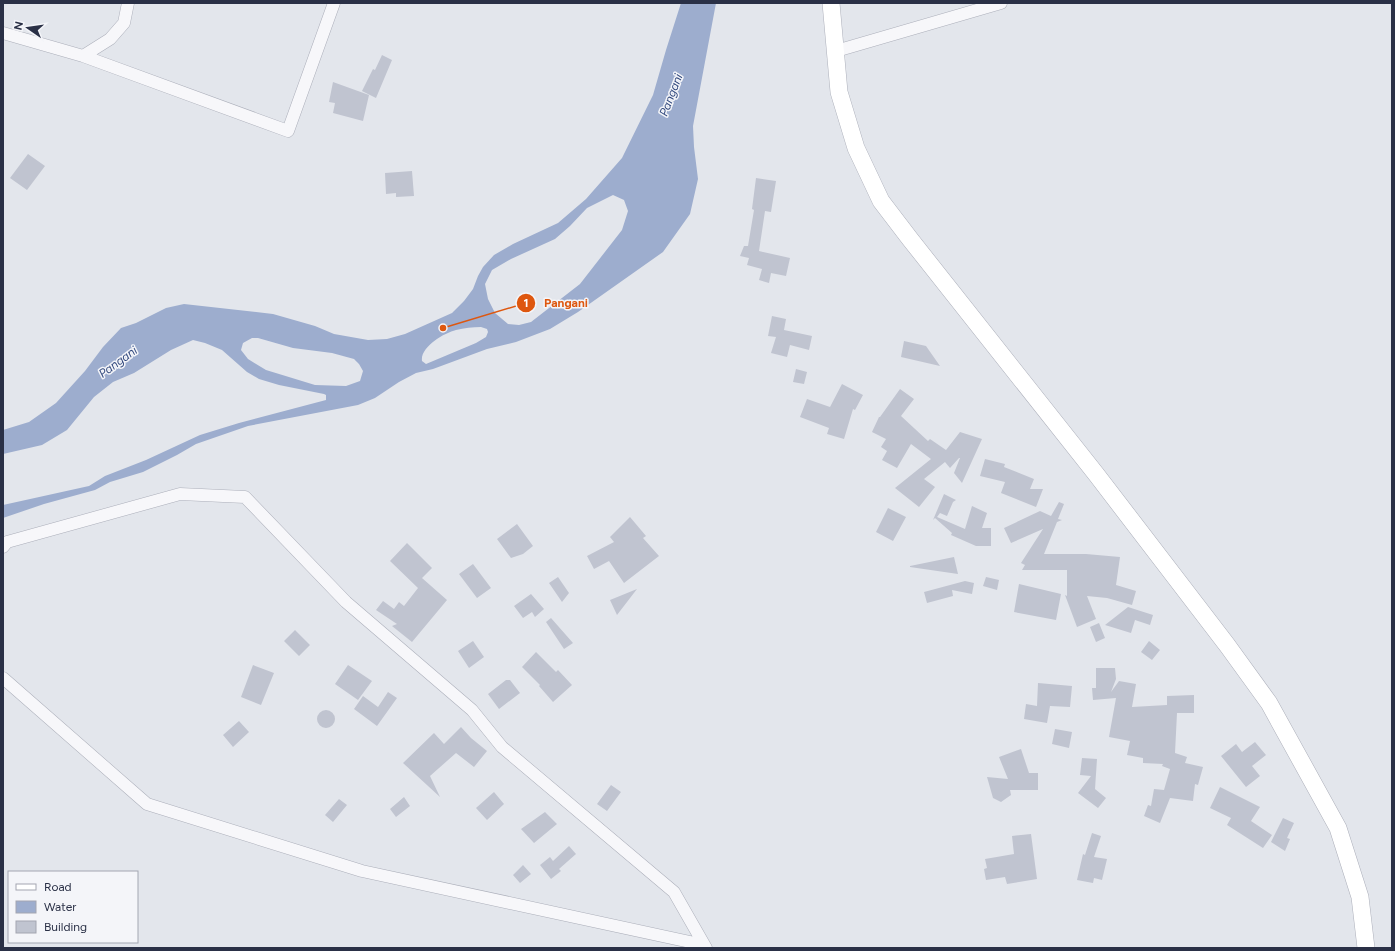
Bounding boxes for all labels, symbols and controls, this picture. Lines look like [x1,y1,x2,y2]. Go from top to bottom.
north arrow [8,8,48,48]
text: N [11,20,26,31]
water label: Pangani [657,72,686,118]
callout: Pangani [516,291,596,315]
text: 1 [523,296,529,310]
text: Pangani [544,296,588,310]
water label: Pangani [96,343,140,381]
legend [8,871,138,943]
text: Road [44,880,72,894]
text: Water [44,900,76,914]
text: Building [44,920,87,934]

